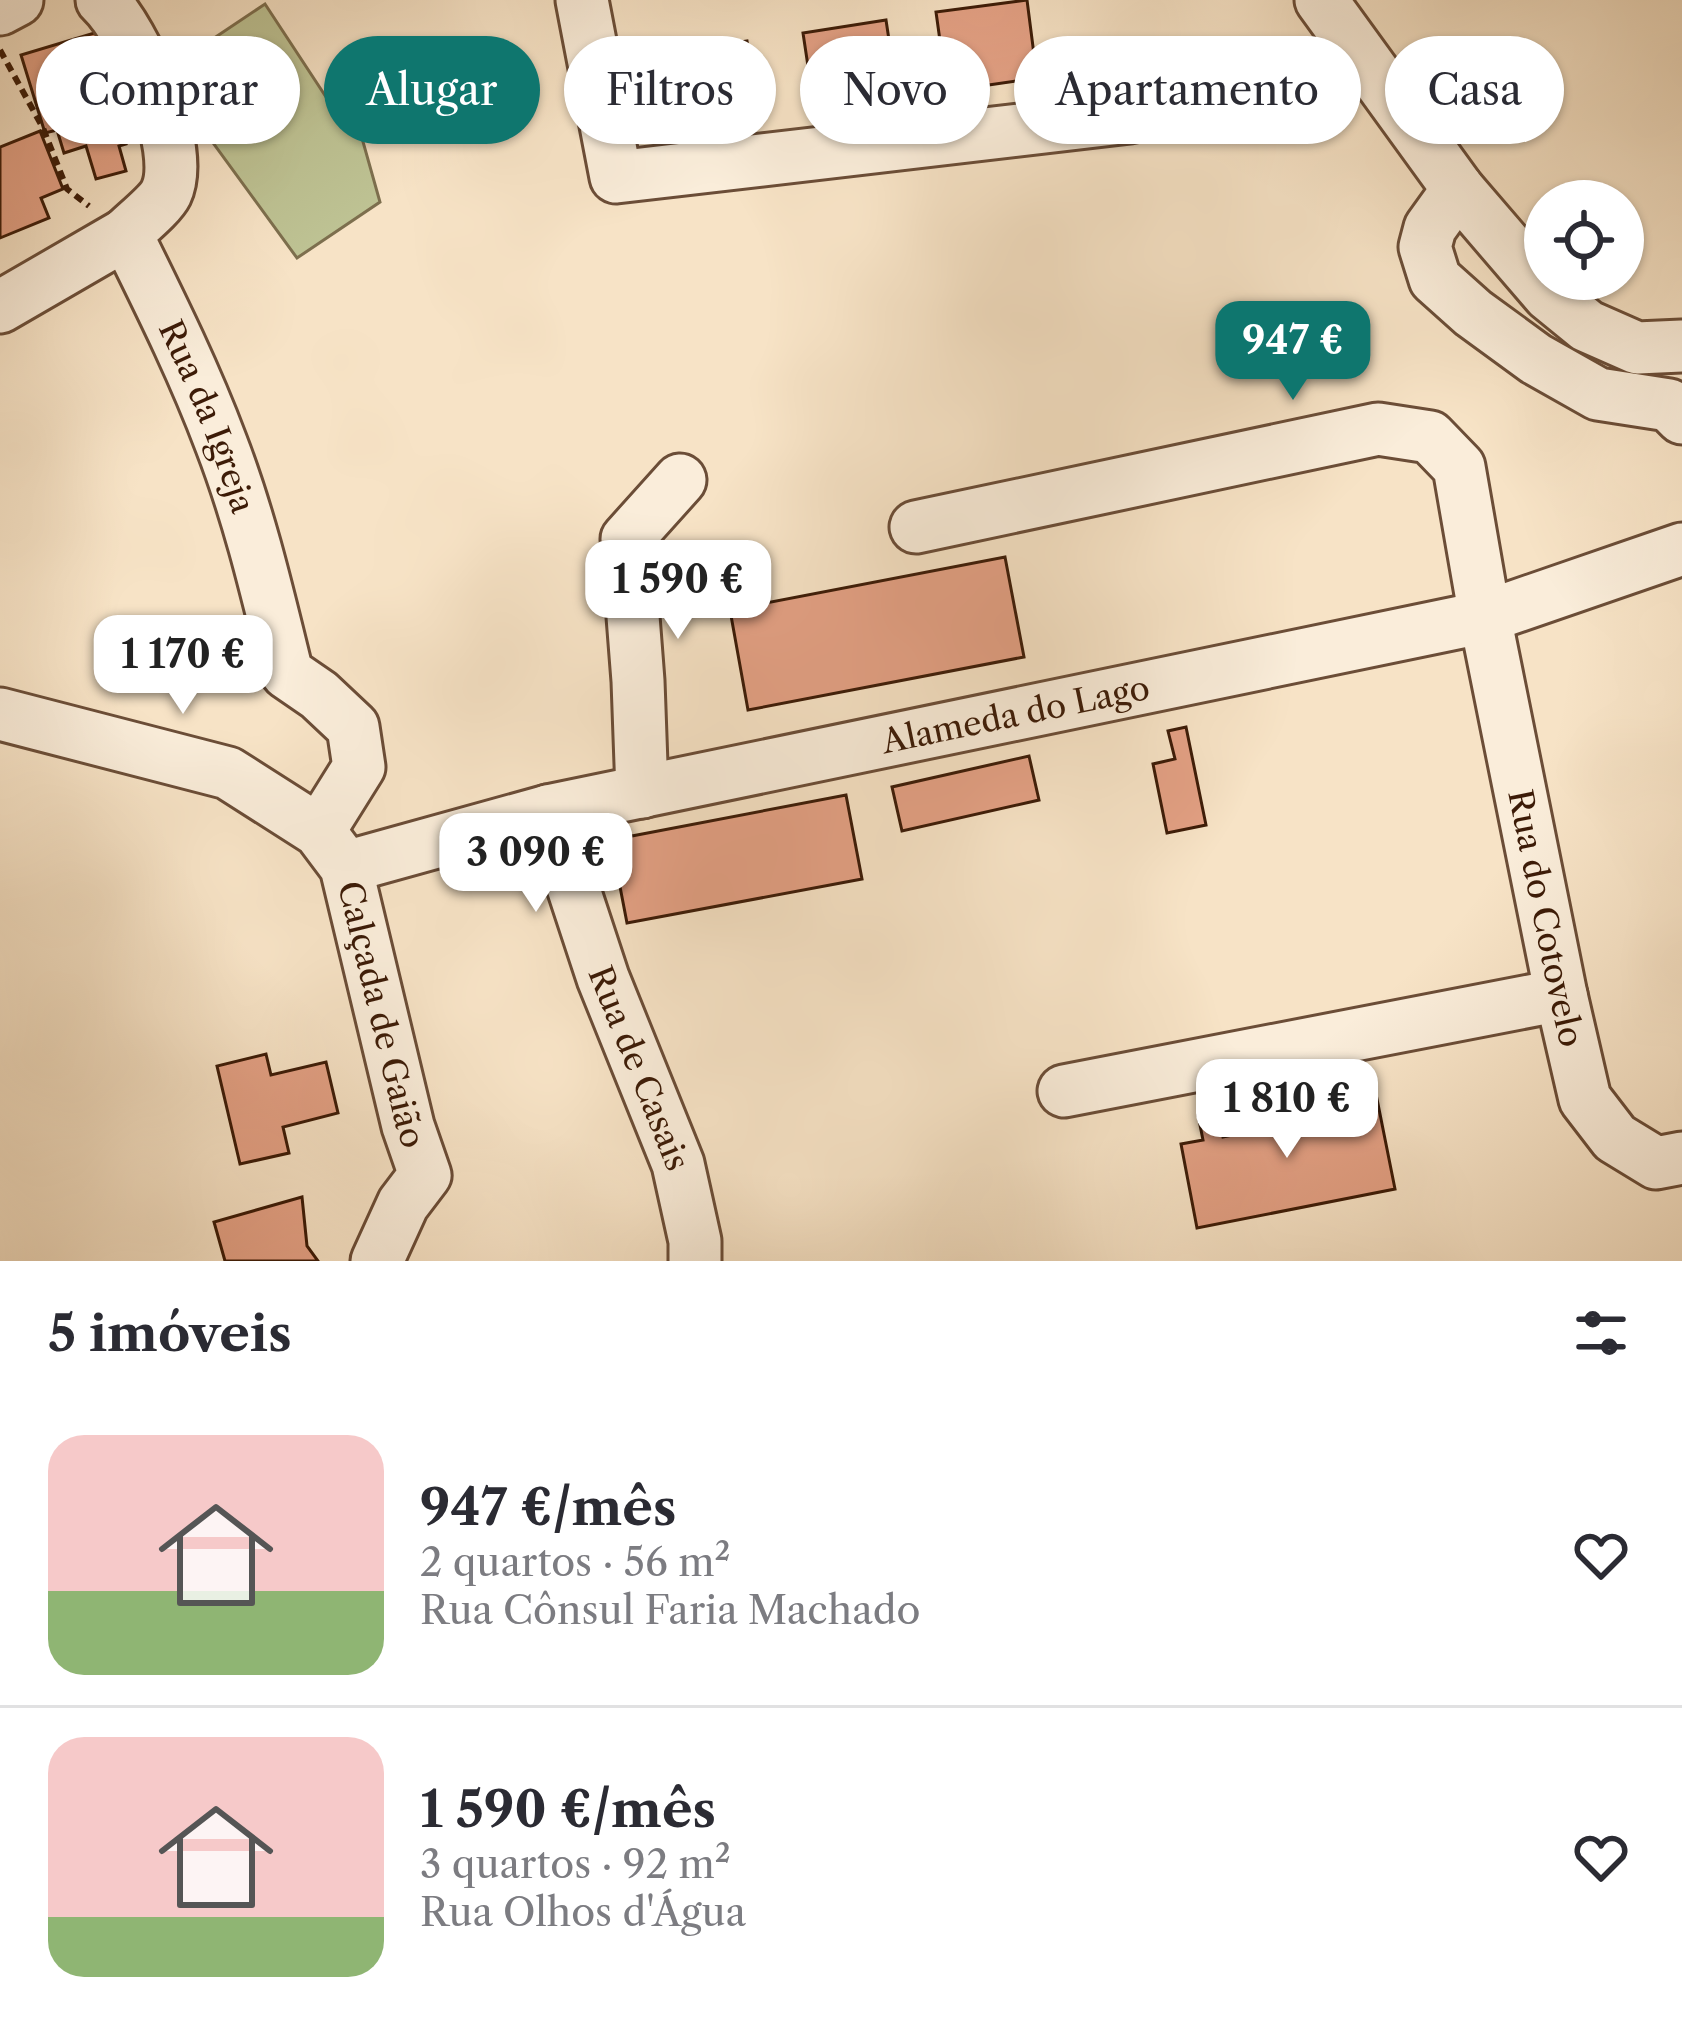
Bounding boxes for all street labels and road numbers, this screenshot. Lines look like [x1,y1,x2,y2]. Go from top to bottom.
street label: Rua da Igreja [150,314,264,519]
street label: Alameda do Lago [877,667,1153,763]
street label: Rua do Cotovelo [1499,786,1592,1051]
street label: Calçada de Gaião [329,877,434,1153]
street label: Rua de Casais [579,960,698,1176]

